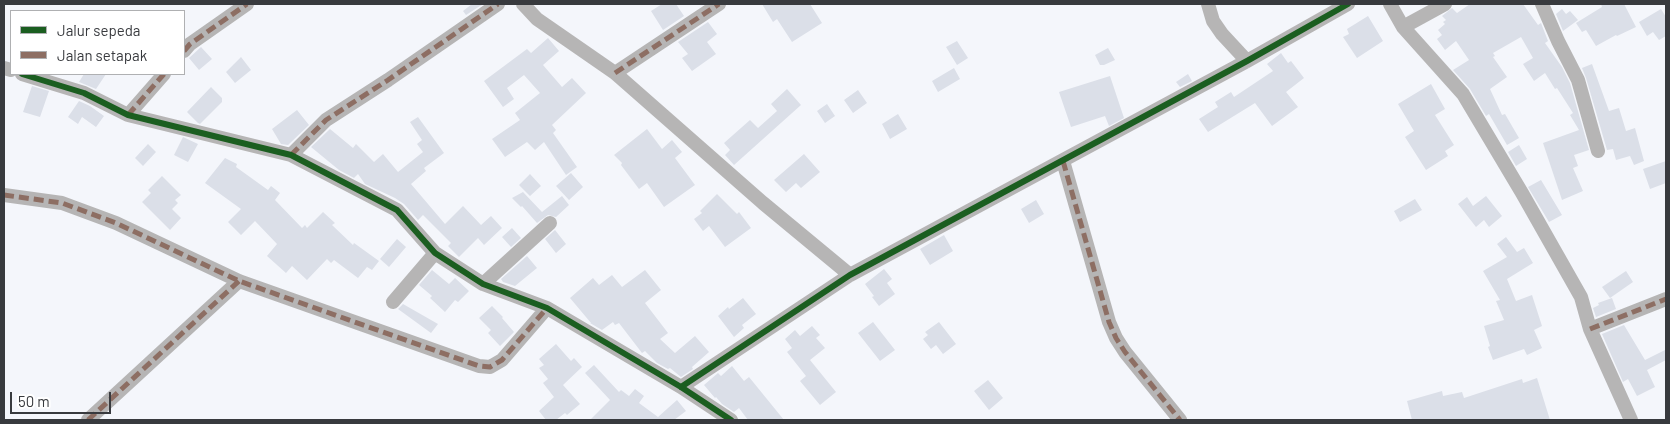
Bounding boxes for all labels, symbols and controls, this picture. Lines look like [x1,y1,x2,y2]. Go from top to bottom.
legend [10,10,185,75]
text: Jalur sepeda [57,21,141,39]
text: Jalan setapak [57,46,147,64]
scale bar [12,382,114,414]
text: 50 m [18,392,50,410]

